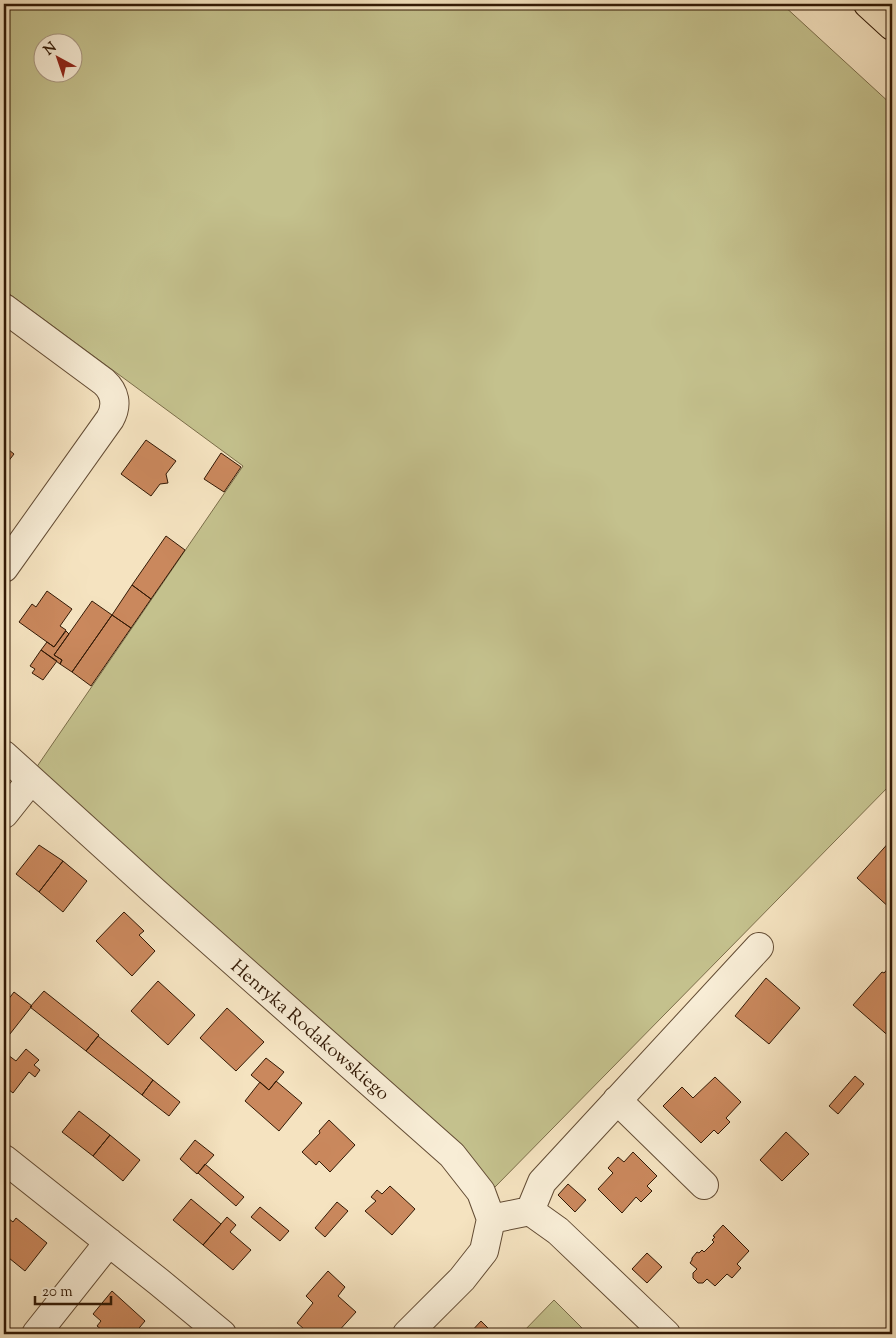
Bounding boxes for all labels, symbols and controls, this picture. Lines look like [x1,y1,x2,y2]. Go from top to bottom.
north arrow [32,32,82,82]
text: N [40,38,62,61]
street label: Henryka Rodakowskiego [224,954,395,1108]
scale bar [35,1273,111,1305]
text: 20 m [42,1282,73,1303]

